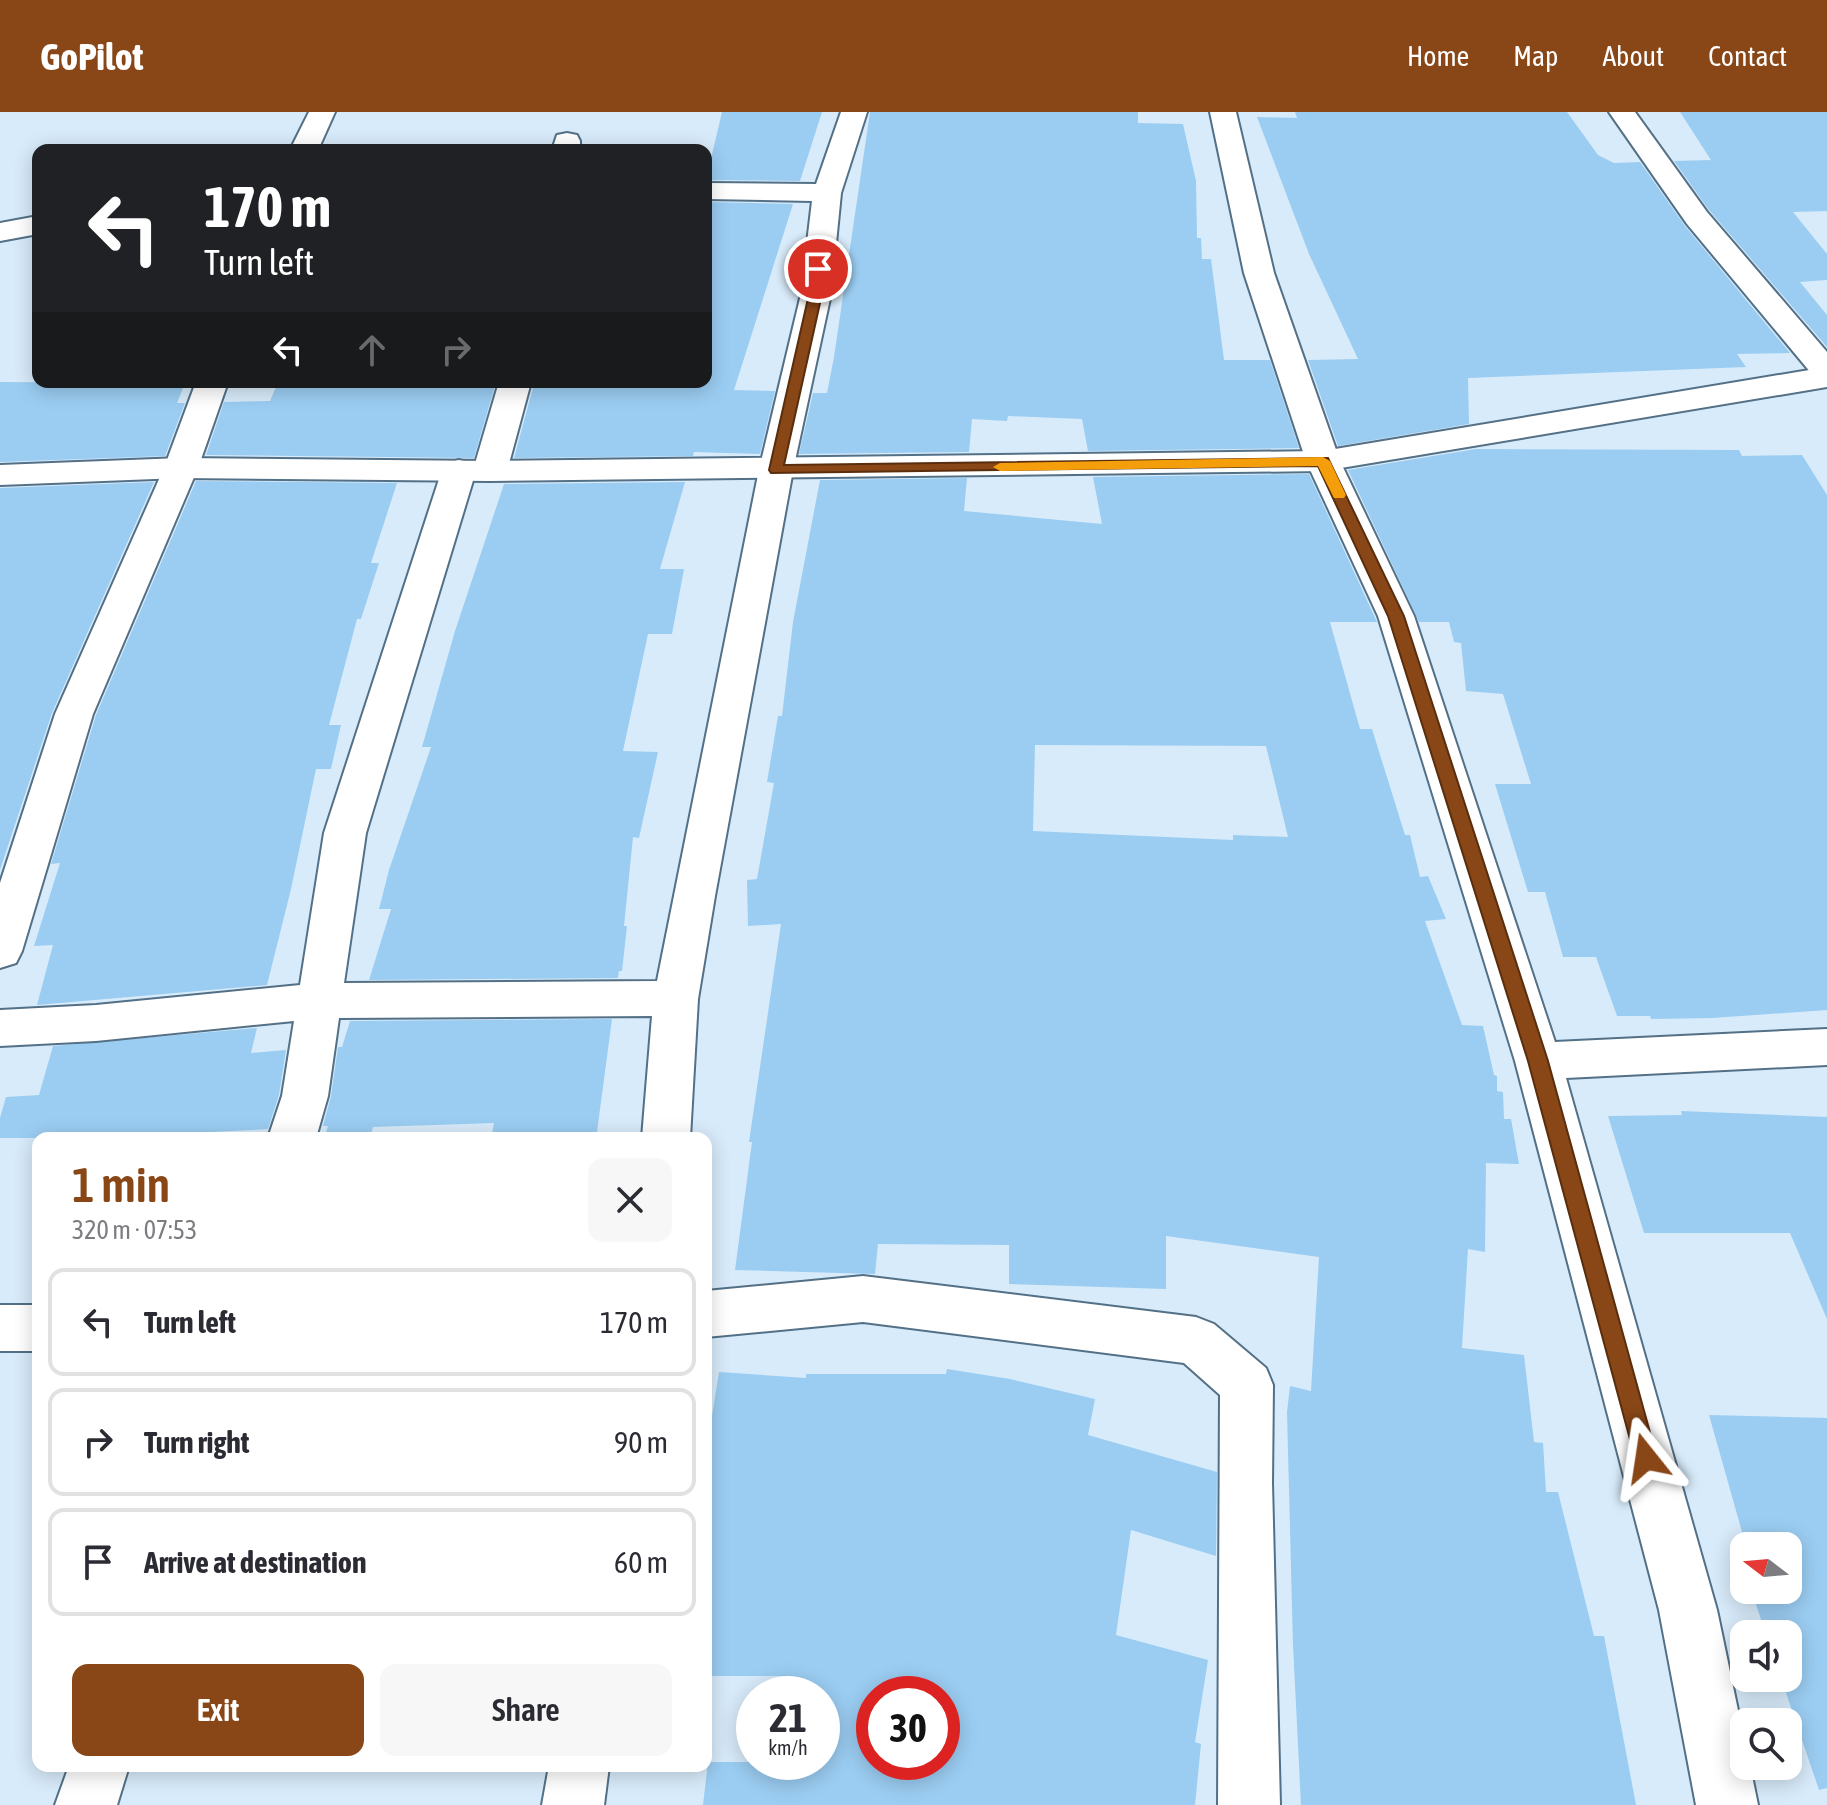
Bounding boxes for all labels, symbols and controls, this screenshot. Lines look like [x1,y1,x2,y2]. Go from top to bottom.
text: GoPilot [40,35,143,78]
text: Home [1407,40,1469,72]
text: Map [1513,40,1558,72]
text: About [1602,40,1664,72]
text: Contact [1708,40,1787,72]
text: 170 m [204,175,331,239]
icon: left [72,176,176,280]
pin [784,235,852,303]
text: Turn left [204,241,314,283]
icon: arrive [796,247,840,291]
icon: left [266,328,310,372]
icon: ahead [350,328,394,372]
icon: right [434,328,478,372]
text: 1 min [72,1157,170,1212]
button: close [588,1158,672,1242]
text: 320 m · 07:53 [72,1215,197,1245]
icon: left [76,1300,120,1344]
text: Turn left [144,1305,236,1339]
text: 170 m [600,1305,668,1339]
position arrow [1604,1416,1688,1500]
icon: right [76,1420,120,1464]
text: Turn right [144,1425,250,1459]
text: 90 m [614,1425,668,1459]
north arrow [1730,1532,1802,1604]
map controls [1730,1532,1802,1780]
icon: arrive [76,1540,120,1584]
text: Arrive at destination [144,1545,366,1579]
text: 60 m [614,1545,668,1579]
button: sound [1730,1620,1802,1692]
button: Exit [72,1664,364,1756]
button: Share [380,1664,672,1756]
speed limit sign: 30 [856,1676,960,1780]
text: 21 [769,1695,807,1740]
button: search [1730,1708,1802,1780]
text: km/h [768,1736,808,1759]

